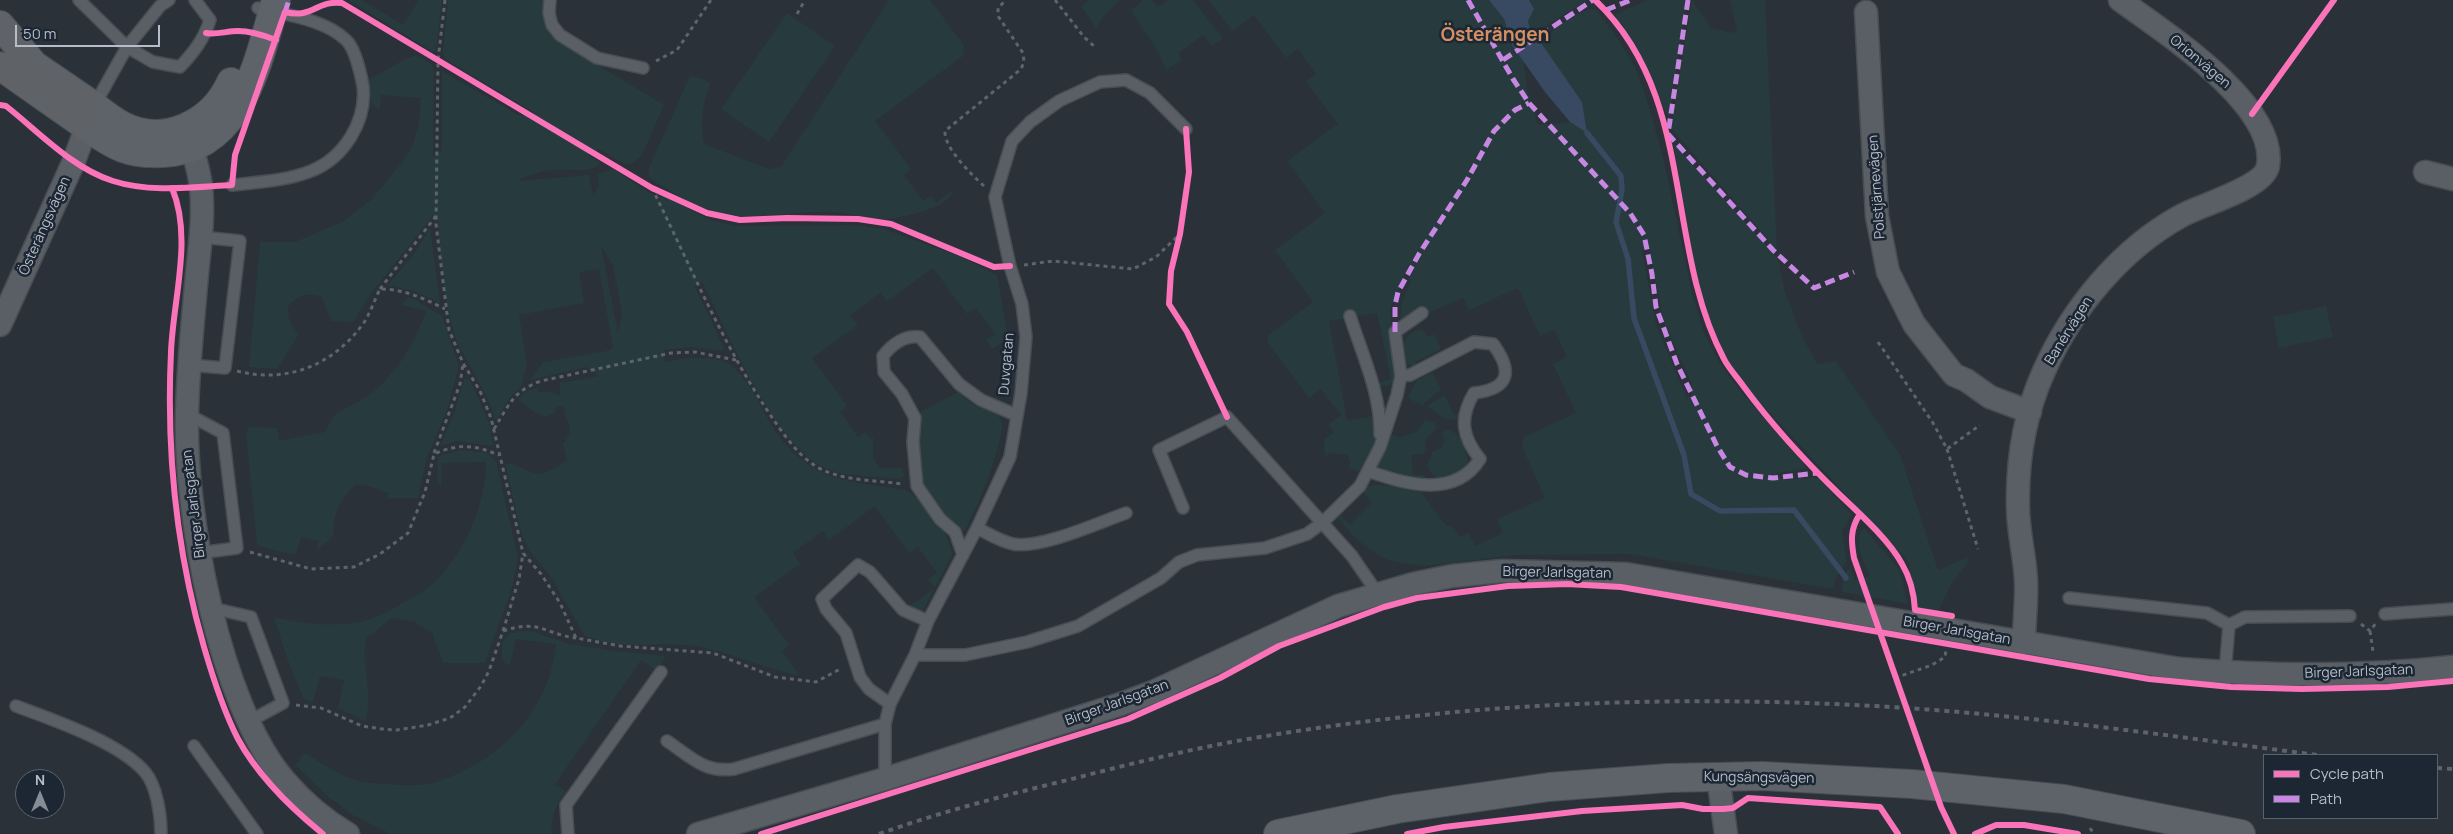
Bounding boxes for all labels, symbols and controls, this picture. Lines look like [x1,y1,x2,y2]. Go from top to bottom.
scale bar [18,15,162,47]
text: 50 m [23,23,57,44]
district label: Österängen [1441,25,1549,47]
street label: Orionvägen [2166,32,2234,92]
street label: Polstjärnevägen [1865,134,1889,240]
street label: Österängsvägen [16,174,74,278]
street label: Banérvägen [2041,294,2097,368]
street label: Duvgatan [996,332,1018,396]
street label: Birger Jarlsgatan [179,449,209,559]
street label: Birger Jarlsgatan [1503,564,1611,582]
street label: Birger Jarlsgatan [1902,613,2012,649]
street label: Birger Jarlsgatan [2304,662,2414,682]
street label: Birger Jarlsgatan [1063,677,1171,729]
legend [2263,754,2438,819]
text: Cycle path [2310,763,2384,784]
north arrow [15,769,65,819]
street label: Kungsängsvägen [1704,769,1814,787]
text: N [35,770,45,789]
text: Path [2310,788,2342,809]

